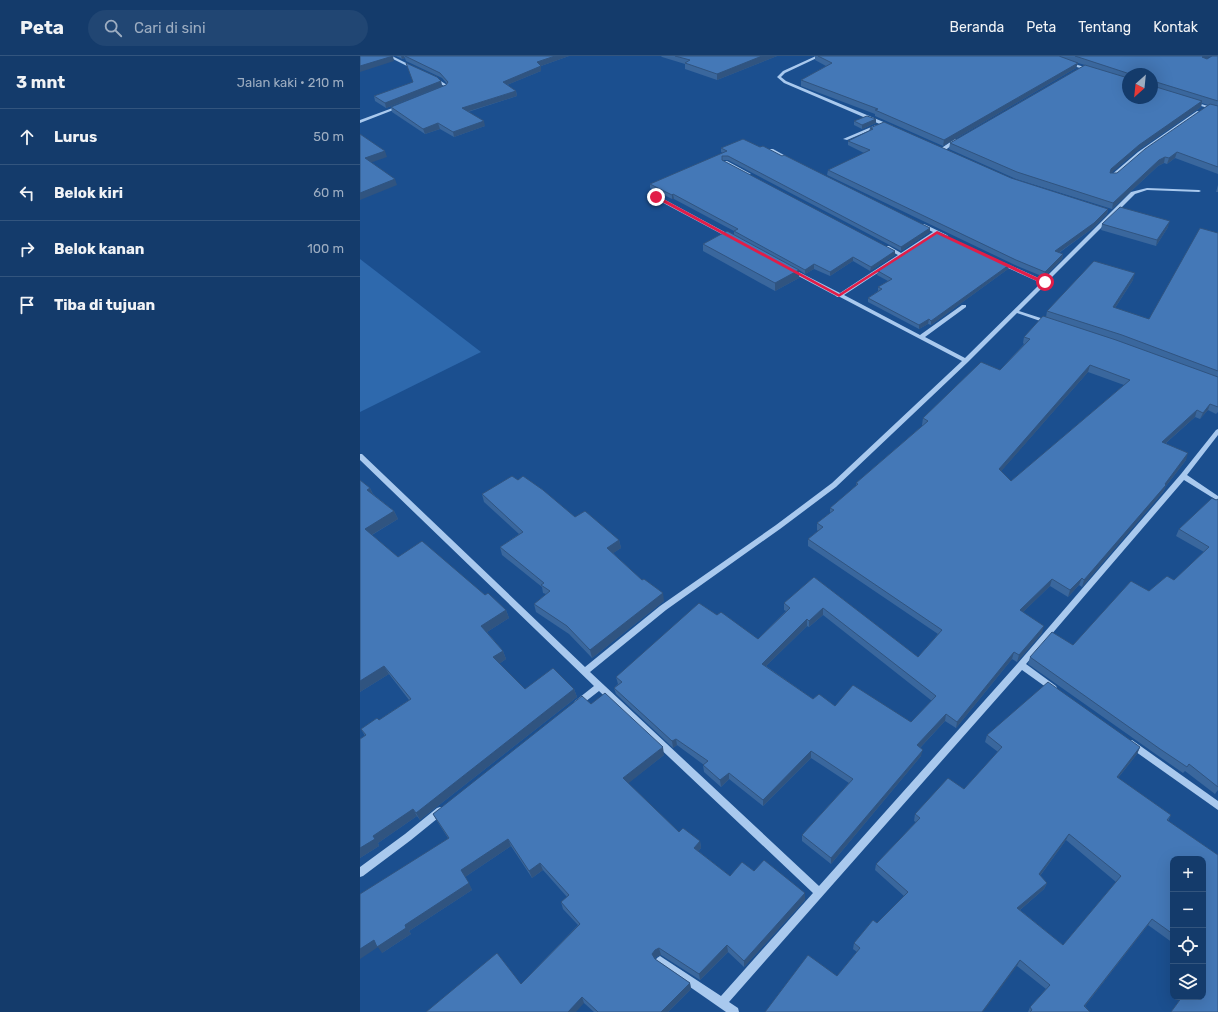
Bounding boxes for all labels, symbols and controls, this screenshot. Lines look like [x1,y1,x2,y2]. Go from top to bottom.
search box [88,10,368,46]
text: Peta [20,16,64,39]
icon: search [102,17,124,39]
text: Cari di sini [134,19,206,37]
text: Beranda [950,19,1004,36]
text: Peta [1026,19,1056,36]
text: Tentang [1078,19,1131,36]
text: Kontak [1153,19,1198,36]
north arrow [1122,68,1158,104]
text: 3 mnt [16,72,65,92]
text: Jalan kaki · 210 m [237,75,344,90]
icon: ahead [16,126,38,148]
text: Lurus [54,128,97,146]
text: 50 m [313,129,344,144]
icon: left [16,182,38,204]
text: Belok kiri [54,184,123,202]
text: 60 m [313,185,344,200]
route end [647,188,665,206]
icon: right [16,238,38,260]
text: Belok kanan [54,240,144,258]
text: 100 m [307,241,344,256]
route start [1036,273,1054,291]
icon: arrive [16,294,38,316]
text: Tiba di tujuan [54,296,155,314]
map controls [1170,856,1206,1000]
button: + [1170,856,1206,892]
button: − [1170,892,1206,928]
button: locate [1170,928,1206,964]
button: layers [1170,964,1206,1000]

